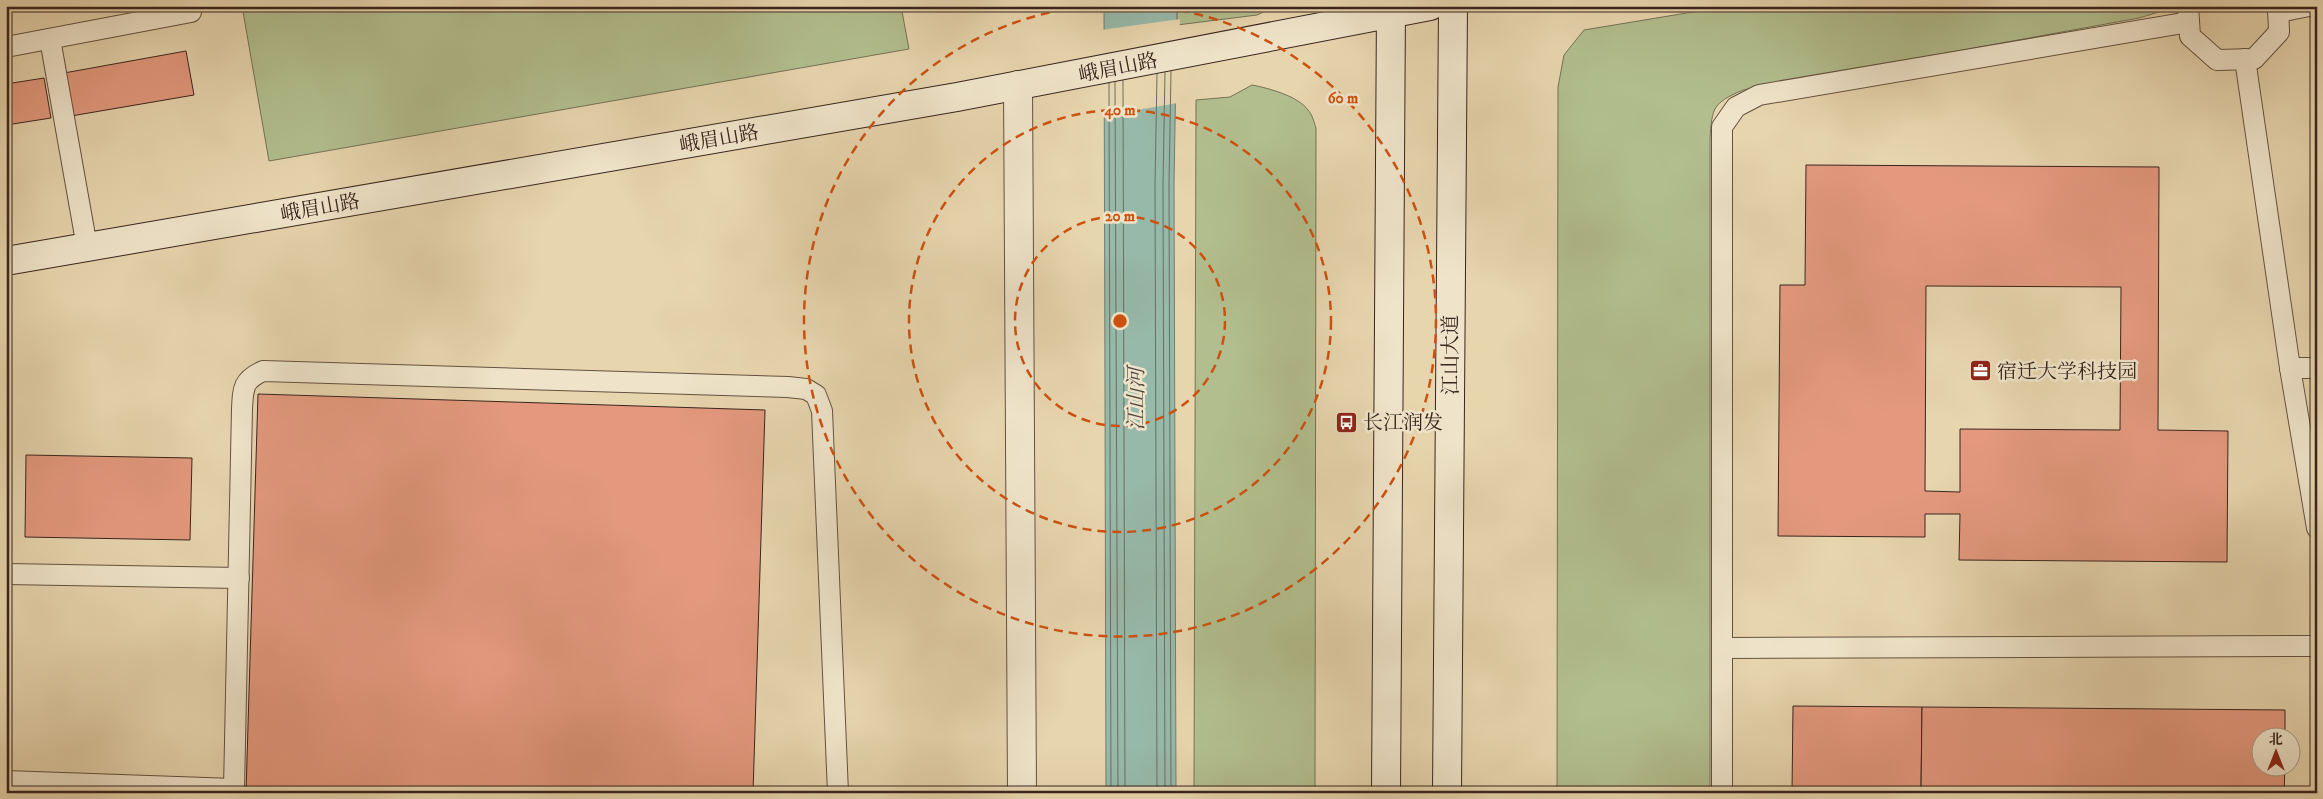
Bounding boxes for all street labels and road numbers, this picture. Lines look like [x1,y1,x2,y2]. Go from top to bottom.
street label: 峨眉山路 [1077,49,1160,88]
street label: 峨眉山路 [678,120,761,159]
street label: 峨眉山路 [279,189,362,228]
street label: 江山大道 [1439,315,1464,395]

